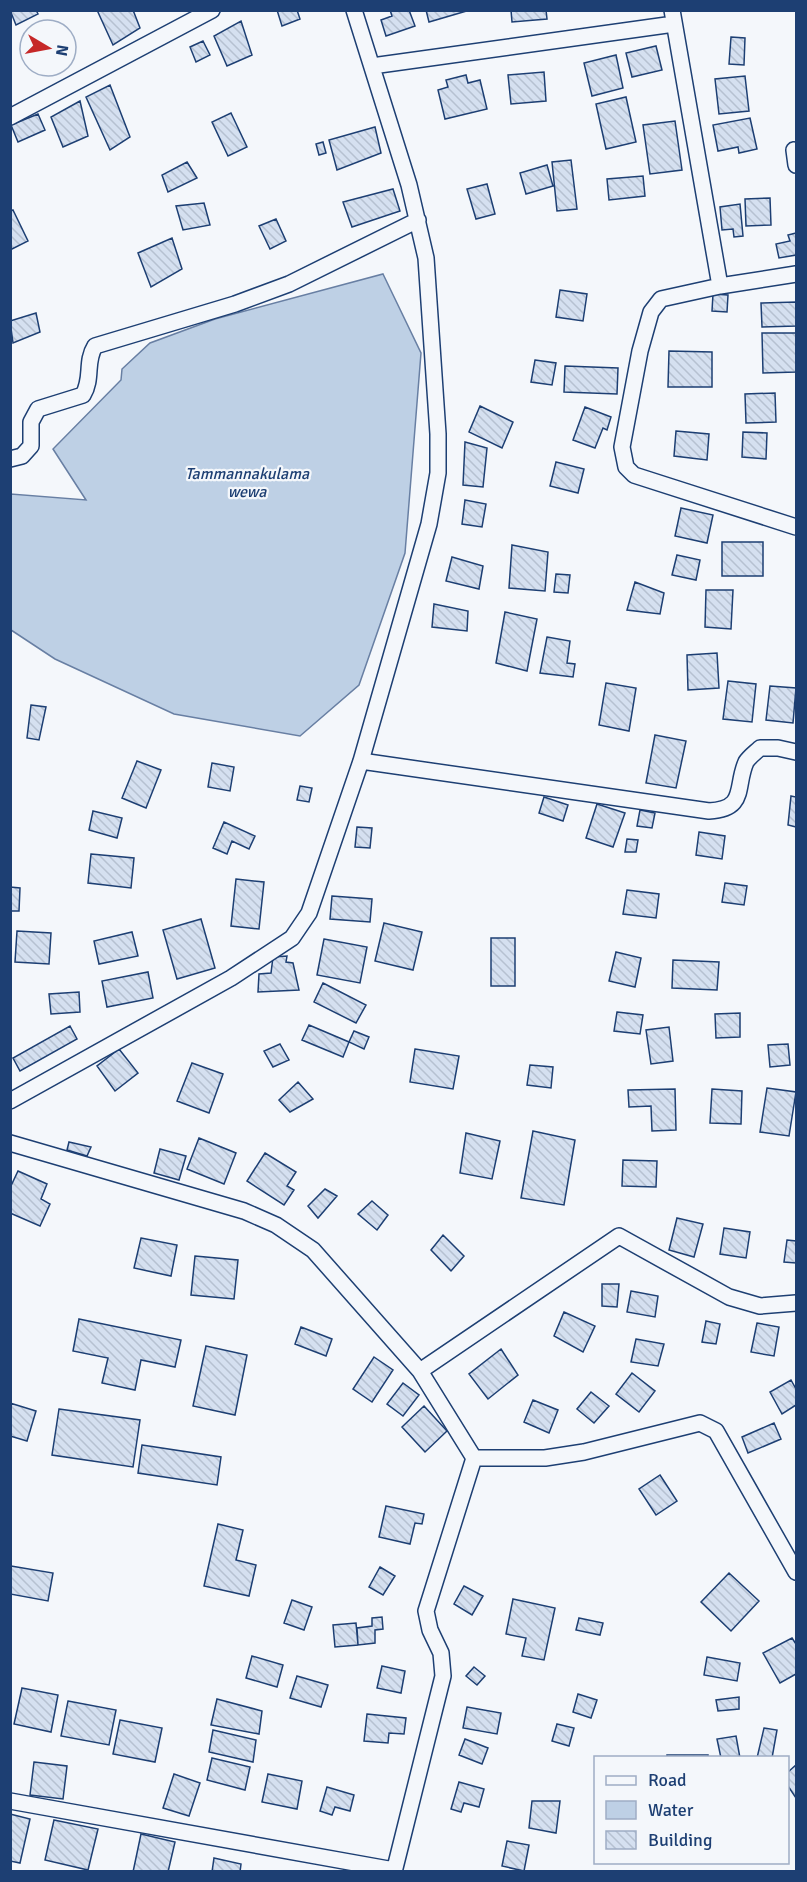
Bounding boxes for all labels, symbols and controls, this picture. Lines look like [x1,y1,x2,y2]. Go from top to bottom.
north arrow [18,18,78,78]
text: N [51,43,73,58]
water label: Tammannakulama wewa [185,464,310,502]
legend [594,1756,789,1864]
text: Road [648,1769,687,1791]
text: Water [648,1799,694,1821]
text: Building [648,1829,712,1851]

